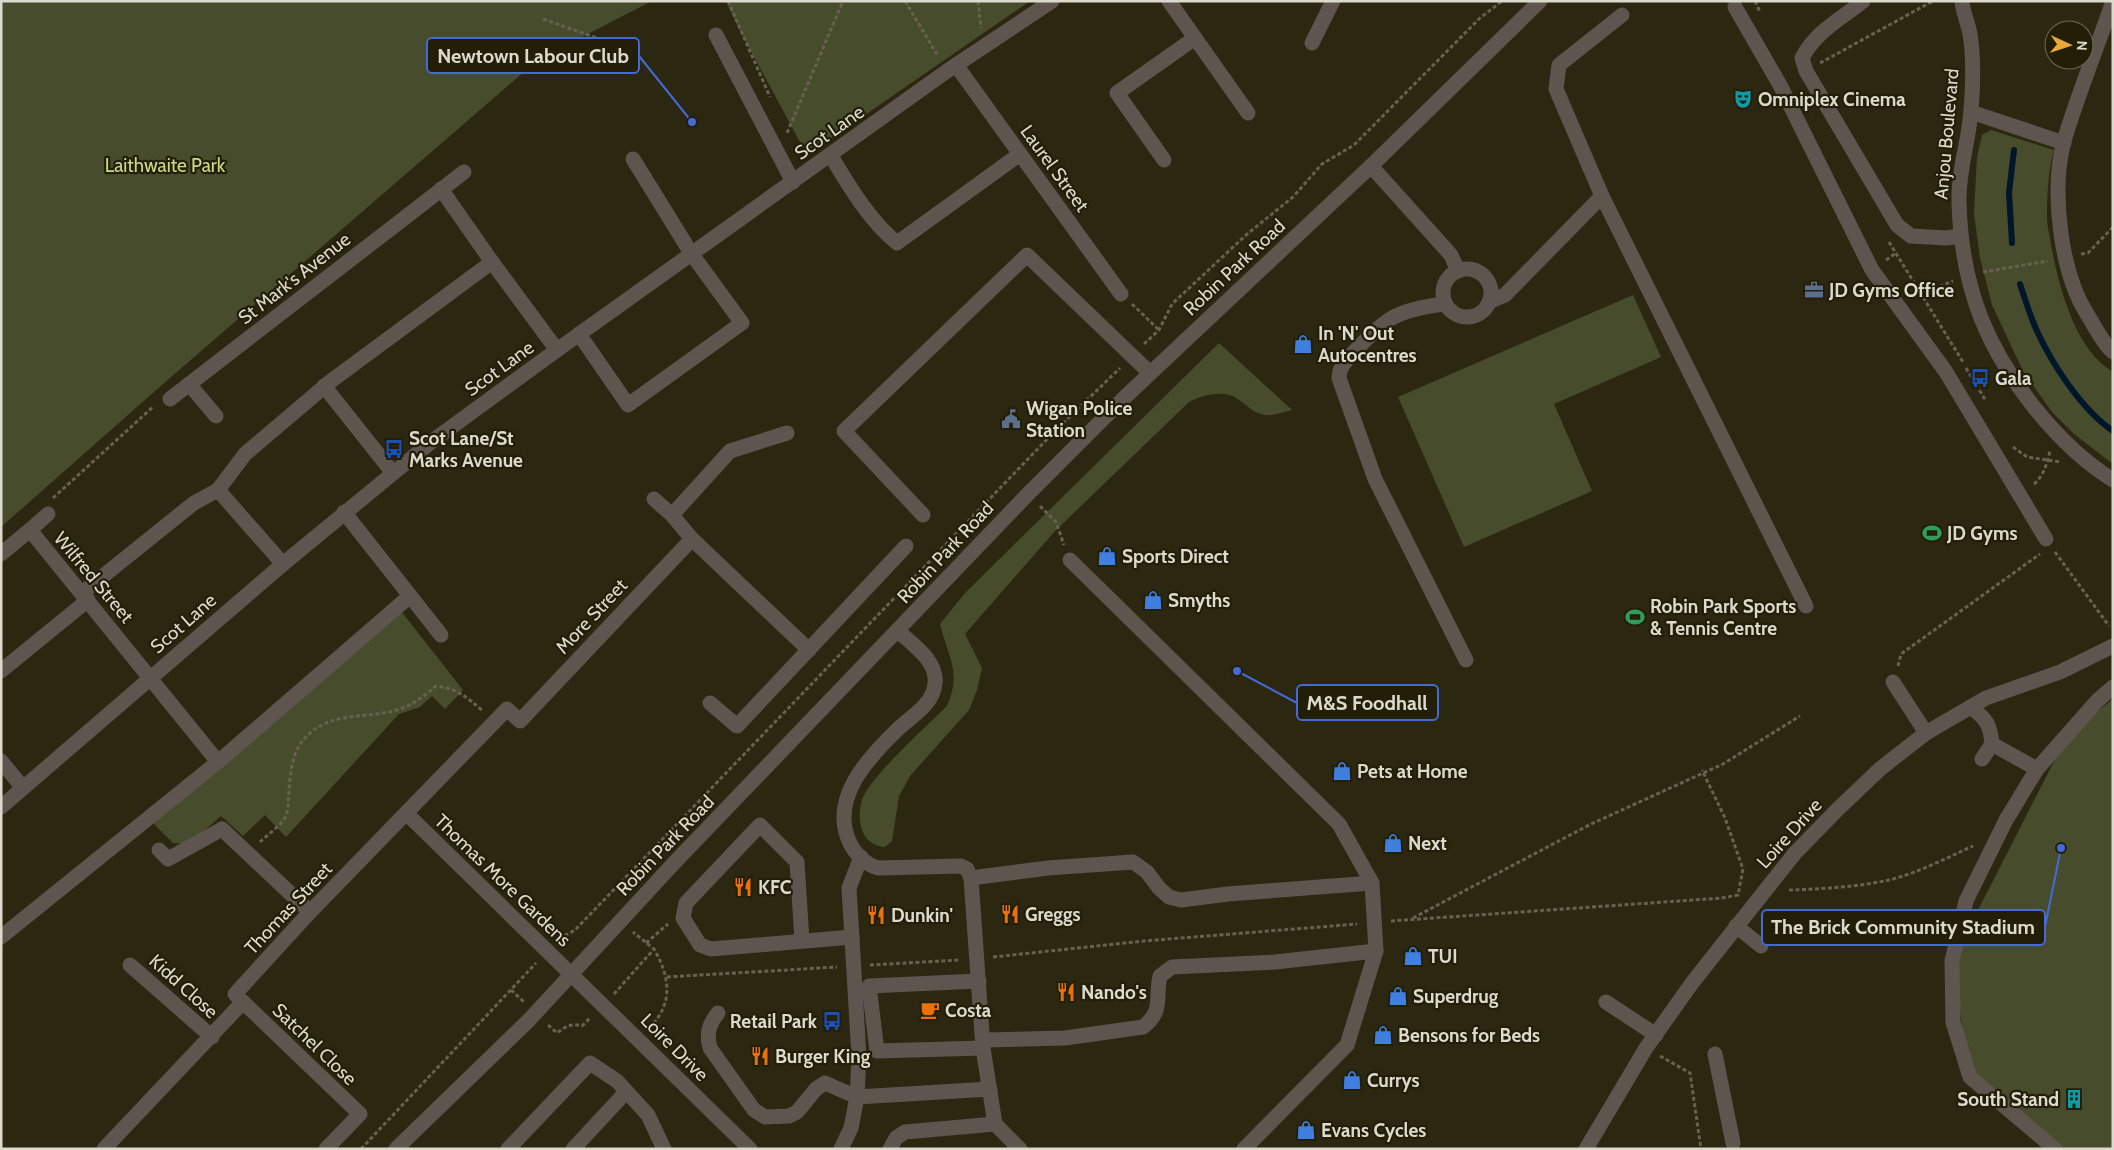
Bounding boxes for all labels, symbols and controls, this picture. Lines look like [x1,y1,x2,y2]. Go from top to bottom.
north arrow [2044,20,2094,70]
callout: Newtown Labour Club [427,38,639,73]
text: N [2073,40,2091,51]
text: Newtown Labour Club [437,44,629,68]
street label: Anjou Boulevard [1929,68,1964,201]
theatre icon: Omniplex Cinema [1732,88,1754,110]
place label: Omniplex Cinema [1758,88,1906,111]
street label: Scot Lane [790,100,869,165]
street label: Laurel Street [1015,120,1094,217]
park label: Laithwaite Park [105,154,226,177]
street label: Robin Park Road [1179,214,1290,320]
street label: St Mark's Avenue [234,227,355,329]
office icon: JD Gyms Office [1803,279,1825,301]
place label: JD Gyms Office [1828,279,1954,302]
place label: In 'N' Out Autocentres [1318,322,1417,367]
shop icon: In 'N' Out Autocentres [1292,333,1314,355]
street label: Scot Lane [460,336,538,401]
bus stop icon: Gala [1969,367,1991,389]
place label: Gala [1995,367,2032,390]
place label: Wigan Police Station [1026,397,1133,442]
public building icon: Wigan Police Station [1000,408,1022,430]
place label: Scot Lane/St Marks Avenue [409,427,523,472]
bus stop icon: Scot Lane/St Marks Avenue [383,438,405,460]
street label: Robin Park Road [892,497,998,608]
sports icon: JD Gyms [1921,522,1943,544]
place label: JD Gyms [1946,522,2017,545]
street label: Wilfred Street [49,527,139,628]
shop icon: Sports Direct [1096,545,1118,567]
place label: Sports Direct [1122,545,1229,568]
street label: More Street [551,574,632,659]
street label: Scot Lane [146,588,221,658]
shop icon: Smyths [1142,589,1164,611]
place label: Smyths [1168,589,1230,612]
place label: Robin Park Sports & Tennis Centre [1650,595,1796,640]
sports icon: Robin Park Sports & Tennis Centre [1624,606,1646,628]
callout: M&S Foodhall [1297,685,1438,720]
text: M&S Foodhall [1307,691,1427,715]
shop icon: Pets at Home [1331,760,1353,782]
place label: Pets at Home [1357,760,1468,783]
street label: Robin Park Road [612,790,719,900]
street label: Loire Drive [1752,793,1827,873]
street label: Thomas More Gardens [430,809,576,951]
shop icon: Next [1382,832,1404,854]
place label: Next [1408,832,1447,855]
street label: Thomas Street [240,857,337,959]
restaurant icon: KFC [732,876,754,898]
place label: KFC [758,876,791,899]
restaurant icon: Greggs [999,903,1021,925]
place label: Greggs [1025,903,1080,926]
restaurant icon: Dunkin' [865,904,887,926]
place label: Dunkin' [891,904,953,927]
callout: The Brick Community Stadium [1762,910,2045,945]
text: The Brick Community Stadium [1771,915,2035,939]
shop icon: TUI [1402,945,1424,967]
place label: TUI [1428,945,1458,968]
street label: Kidd Close [144,949,223,1023]
restaurant icon: Nando's [1055,981,1077,1003]
place label: Nando's [1081,981,1147,1004]
shop icon: Superdrug [1387,985,1409,1007]
place label: Superdrug [1413,985,1499,1008]
street label: Satchel Close [268,999,362,1090]
cafe icon: Costa [919,999,941,1021]
place label: Costa [945,999,992,1022]
street label: Loire Drive [636,1009,713,1086]
place label: Retail Park [730,1010,818,1033]
bus stop icon: Retail Park [821,1010,843,1032]
shop icon: Bensons for Beds [1372,1024,1394,1046]
place label: Bensons for Beds [1398,1024,1540,1047]
restaurant icon: Burger King [749,1045,771,1067]
place label: Burger King [775,1045,871,1068]
shop icon: Currys [1341,1069,1363,1091]
place label: Currys [1367,1069,1420,1092]
place label: South Stand [1957,1088,2059,1111]
building icon: South Stand [2063,1088,2085,1110]
shop icon: Evans Cycles [1295,1119,1317,1141]
place label: Evans Cycles [1321,1119,1426,1142]

